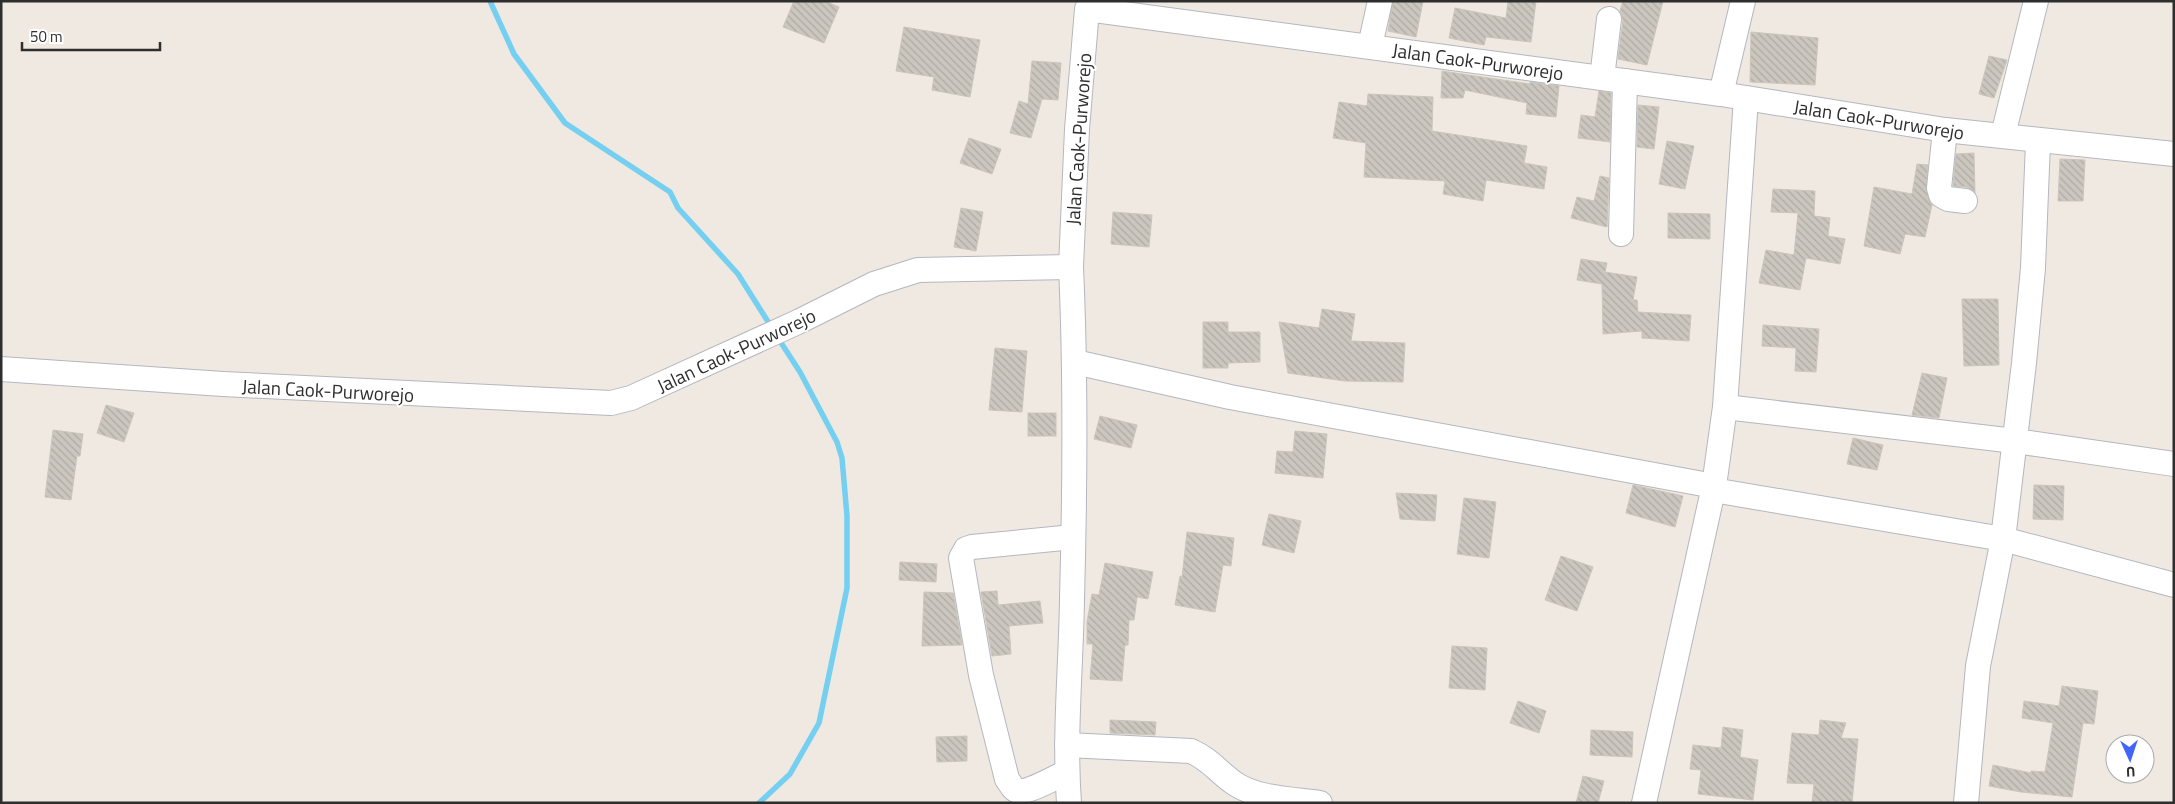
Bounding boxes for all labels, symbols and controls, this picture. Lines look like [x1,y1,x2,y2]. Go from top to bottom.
scale bar [22,20,160,52]
text: 50 m [30,25,63,48]
street label: Jalan Caok-Purworejo [1391,35,1565,87]
street label: Jalan Caok-Purworejo [1058,52,1098,226]
street label: Jalan Caok-Purworejo [1792,91,1966,147]
street label: Jalan Caok-Purworejo [652,300,820,400]
street label: Jalan Caok-Purworejo [241,371,415,409]
north arrow [2105,734,2155,784]
text: U [2126,762,2136,783]

